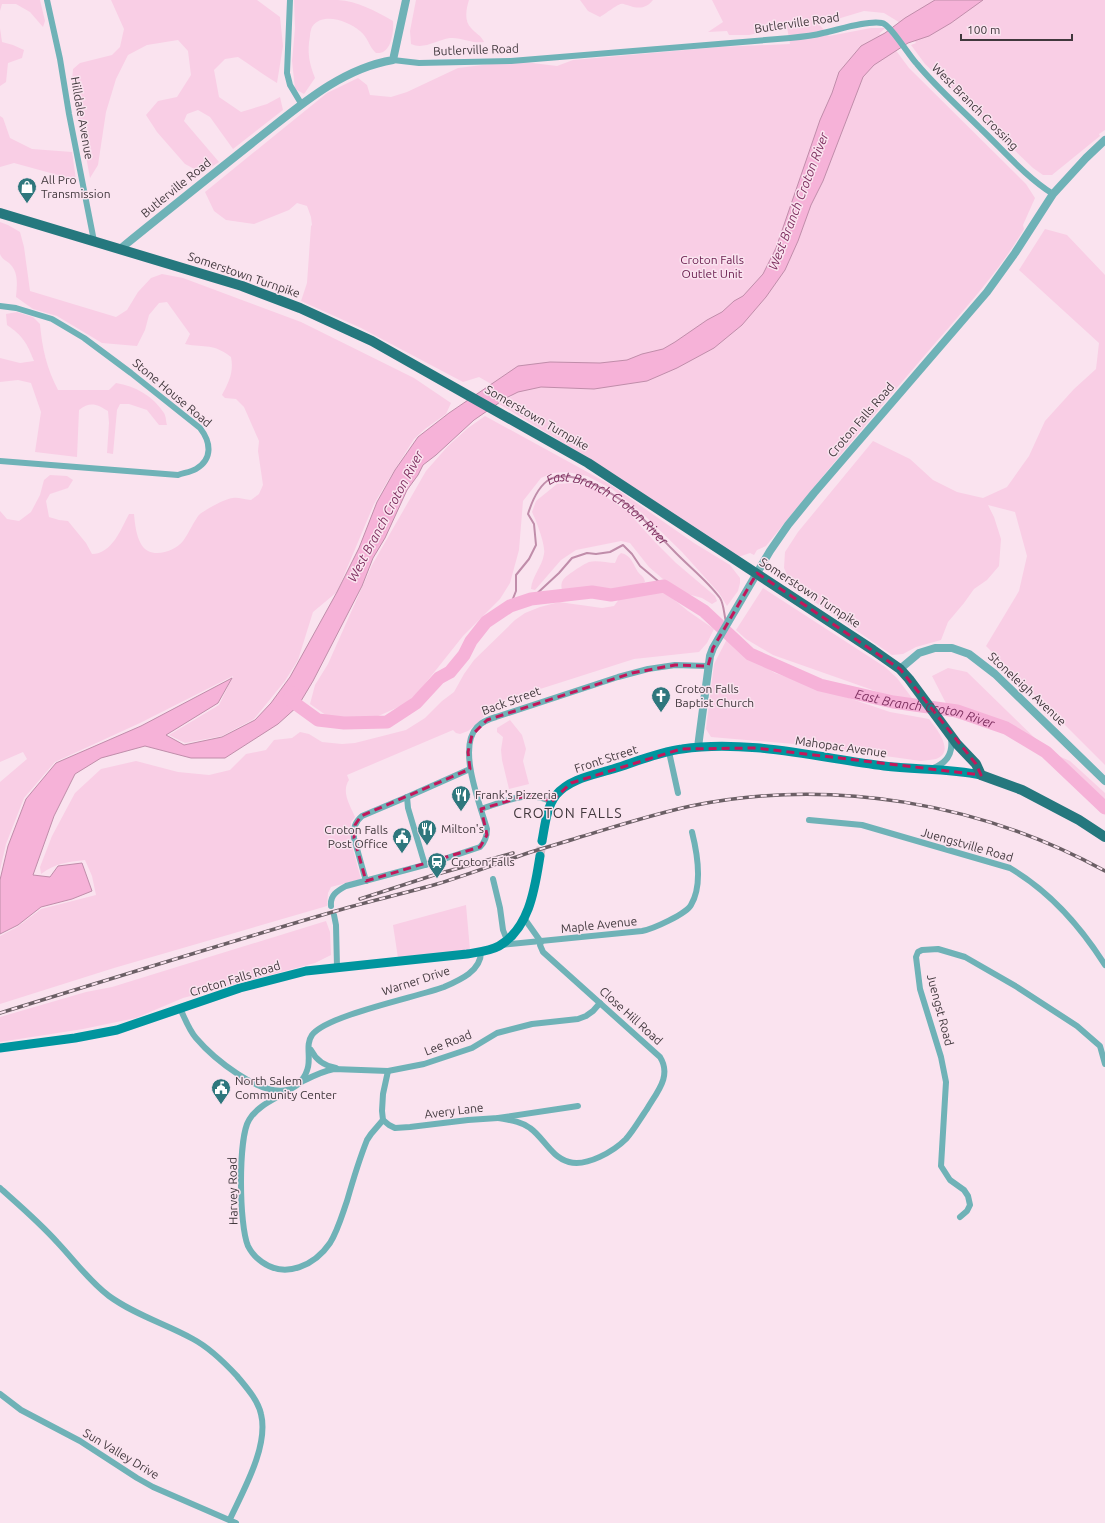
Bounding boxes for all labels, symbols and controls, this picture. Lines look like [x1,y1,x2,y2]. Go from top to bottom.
street label: Butlerville Road [754,10,840,35]
scale bar [961,16,1072,42]
text: 100 m [967,23,1000,36]
street label: Butlerville Road [433,42,519,57]
street label: West Branch Crossing [930,61,1021,152]
street label: Hilldale Avenue [69,76,96,160]
water label: West Branch Croton River [765,129,831,272]
street label: Butlerville Road [138,156,213,220]
place label: All Pro Transmission [41,173,111,200]
shop icon: All Pro Transmission [16,176,38,204]
street label: Somerstown Turnpike [186,249,302,300]
park label: Croton Falls Outlet Unit [680,253,744,280]
street label: Stone House Road [130,356,214,429]
street label: Croton Falls Road [825,380,896,459]
street label: Somerstown Turnpike [483,383,591,453]
water label: West Branch Croton River [344,447,426,584]
water label: East Branch Croton River [543,469,672,548]
street label: Somerstown Turnpike [757,555,863,630]
street label: Stoneleigh Avenue [986,649,1069,728]
place label: Croton Falls Baptist Church [675,682,754,709]
street label: Back Street [480,684,542,717]
church icon: Croton Falls Baptist Church [650,685,672,713]
water label: East Branch Croton River [854,686,997,731]
street label: Mahopac Avenue [794,734,888,759]
street label: Front Street [573,742,639,775]
restaurant icon: Frank's Pizzeria [450,784,472,812]
place label: Frank's Pizzeria [475,788,557,801]
district label: CROTON FALLS [513,805,623,821]
restaurant icon: Milton's [416,818,438,846]
place label: Milton's [441,822,484,835]
place label: Croton Falls Post Office [324,823,388,850]
street label: Juengstville Road [920,825,1015,864]
public building icon: Croton Falls Post Office [391,826,413,854]
station icon: Croton Falls [426,851,448,879]
place label: Croton Falls [451,855,515,868]
street label: Maple Avenue [560,914,638,935]
street label: Croton Falls Road [188,959,282,999]
street label: Warner Drive [380,963,451,998]
street label: Juengst Road [925,973,956,1047]
street label: Close Hill Road [597,984,665,1047]
street label: Lee Road [422,1028,473,1058]
place label: North Salem Community Center [235,1074,337,1101]
public building icon: North Salem Community Center [210,1077,232,1105]
street label: Avery Lane [424,1100,484,1121]
street label: Harvey Road [225,1157,240,1225]
street label: Sun Valley Drive [81,1426,162,1481]

